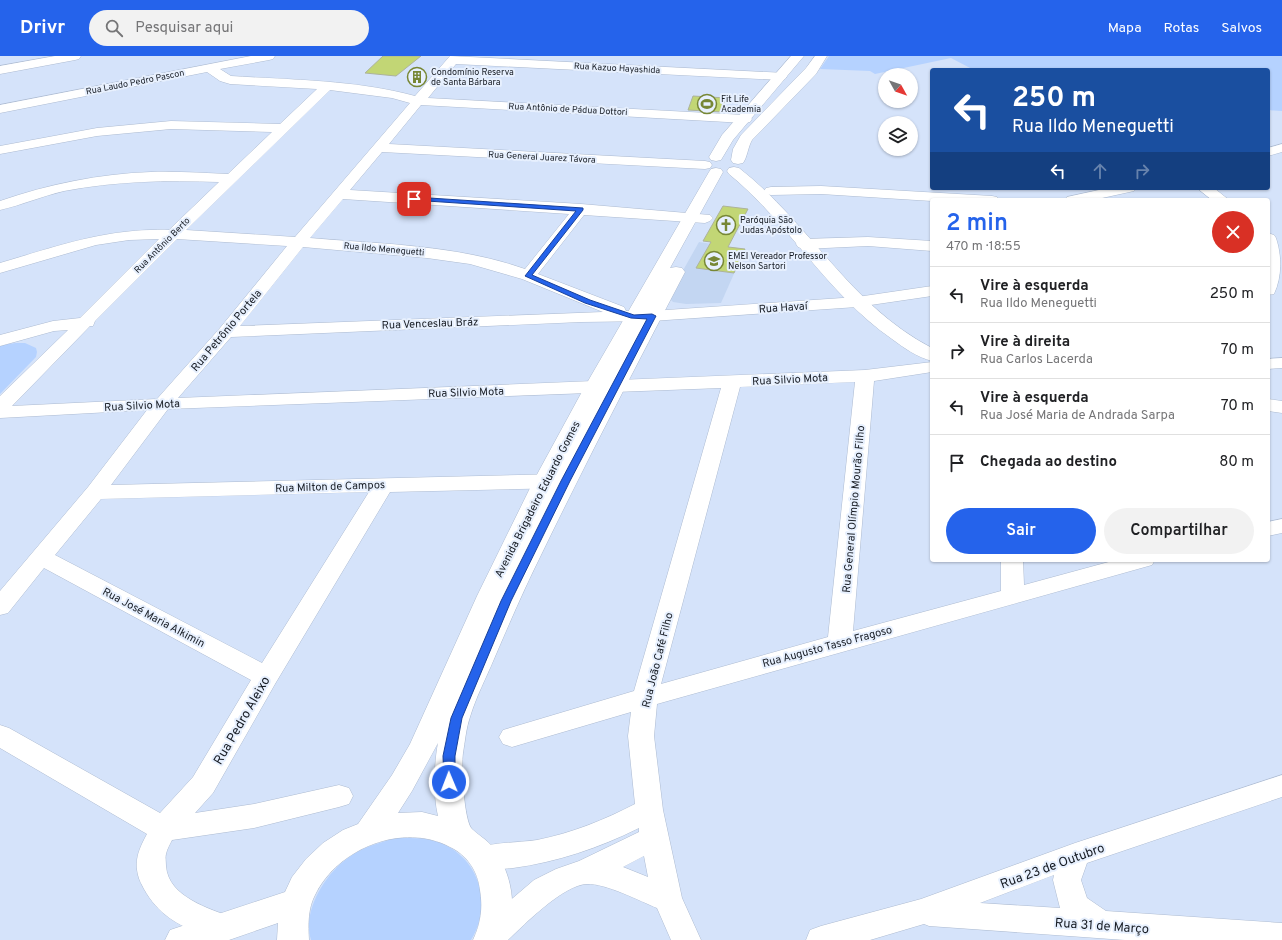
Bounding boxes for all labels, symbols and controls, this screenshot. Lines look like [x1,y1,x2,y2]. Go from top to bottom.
search box [89,10,369,46]
text: Drivr [20,16,65,40]
icon: search [103,17,125,39]
text: Pesquisar aqui [135,19,233,38]
text: Mapa [1108,20,1142,37]
text: Rotas [1164,20,1199,37]
text: Salvos [1221,20,1262,37]
street label: Rua Kazuo Hayashida [573,61,661,76]
building icon: Condomínio Reserva de Santa Bárbara [406,66,428,88]
place label: Condomínio Reserva de Santa Bárbara [431,67,514,88]
street label: Rua Laudo Pedro Pascon [85,68,185,97]
north arrow [878,68,918,108]
map controls [878,68,918,156]
text: 250 m [1012,81,1096,117]
icon: left [946,84,998,136]
sports icon: Fit Life Academia [696,93,718,115]
place label: Fit Life Academia [721,94,761,115]
street label: Rua Antônio de Pádua Dottori [508,101,628,118]
button: layers [878,116,918,156]
text: Rua Ildo Meneguetti [1012,116,1174,139]
street label: Rua General Juarez Távora [488,149,596,166]
icon: left [1047,160,1069,182]
icon: ahead [1089,160,1111,182]
icon: right [1131,160,1153,182]
pin [397,182,431,216]
icon: arrive [403,188,425,210]
text: 2 min [946,209,1008,239]
button: close [1212,211,1254,253]
church icon: Paróquia São Judas Apóstolo [715,214,737,236]
street label: Rua Antônio Berto [132,215,193,276]
place label: Paróquia São Judas Apóstolo [740,215,802,236]
text: 470 m · 18:55 [946,239,1021,255]
street label: Rua Ildo Meneguetti [343,240,425,259]
school or university icon: EMEI Vereador Professor Nelson Sartori [703,250,725,272]
place label: EMEI Vereador Professor Nelson Sartori [728,251,827,272]
text: Vire à esquerda [980,277,1089,296]
icon: left [946,284,968,306]
text: 250 m [1210,285,1254,304]
street label: Rua Petrônio Portela [188,287,265,374]
text: Rua Ildo Meneguetti [980,296,1097,312]
street label: Rua Havaí [758,299,809,317]
street label: Rua Venceslau Bráz [381,315,479,333]
text: Vire à direita [980,333,1070,352]
icon: right [946,340,968,362]
text: 70 m [1221,341,1254,360]
text: Rua Carlos Lacerda [980,352,1093,368]
street label: Rua Silvio Mota [752,371,829,389]
street label: Rua Silvio Mota [428,385,504,401]
text: Vire à esquerda [980,389,1089,408]
icon: left [946,396,968,418]
street label: Rua Silvio Mota [104,397,181,415]
text: 70 m [1221,397,1254,416]
text: Rua José Maria de Andrada Sarpa [980,408,1175,424]
street label: Avenida Brigadeiro Eduardo Gomes [492,419,584,580]
street label: Rua General Olímpio Mourão Filho [840,425,868,593]
icon: arrive [946,452,968,474]
text: Chegada ao destino [980,453,1117,472]
text: 80 m [1219,453,1254,472]
street label: Rua Milton de Campos [275,478,385,496]
button: Sair [946,508,1096,554]
button: Compartilhar [1104,508,1254,554]
street label: Rua José Maria Alkimin [100,585,207,651]
street label: Rua João Café Filho [639,611,677,709]
street label: Rua Augusto Tasso Fragoso [761,623,894,671]
street label: Rua Pedro Aleixo [211,674,274,768]
position arrow [428,761,470,803]
street label: Rua 23 de Outubro [998,841,1107,893]
street label: Rua 31 de Março [1054,916,1150,938]

